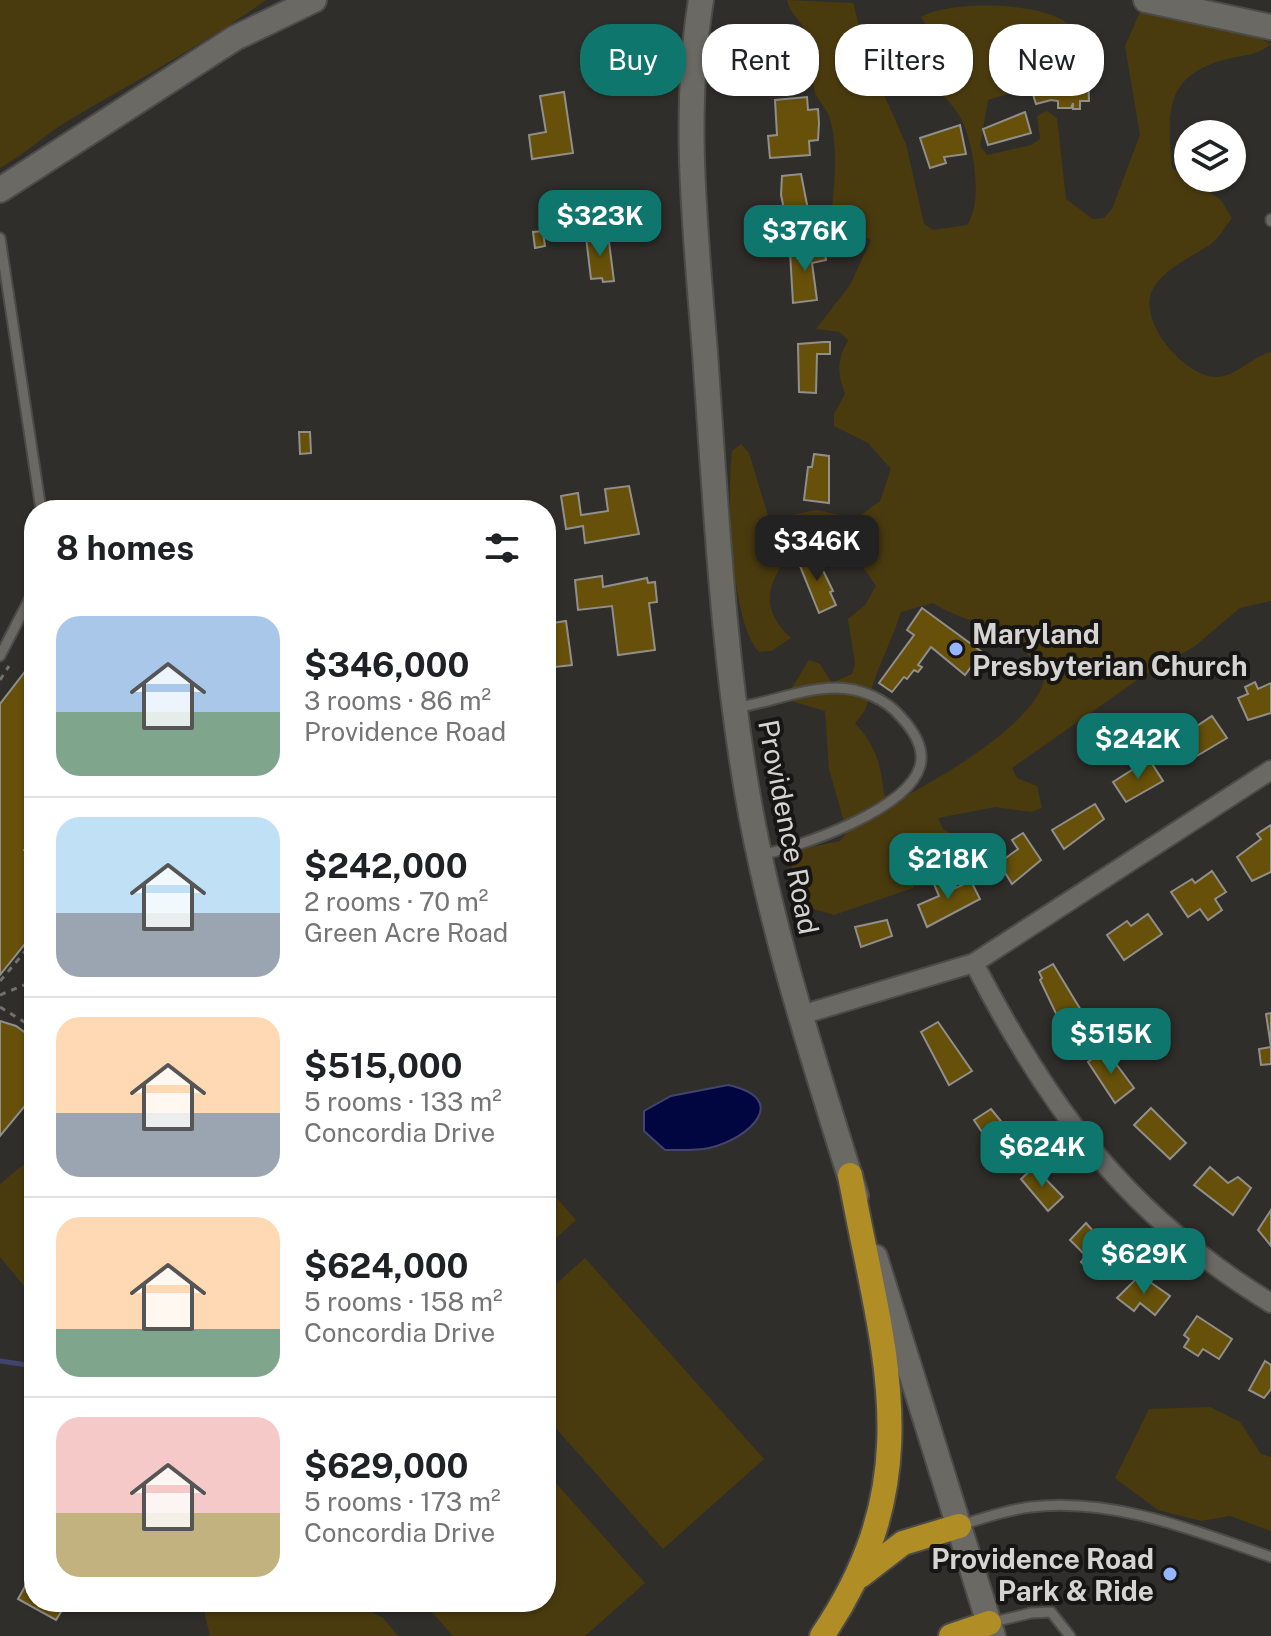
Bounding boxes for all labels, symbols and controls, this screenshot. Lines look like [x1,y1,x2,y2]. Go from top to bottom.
chip: Buy [580,24,686,96]
chip: Rent [702,24,819,96]
chip: Filters [835,24,973,96]
chip: New [989,24,1104,96]
map controls [1174,120,1246,192]
button: layers [1174,120,1246,192]
pin: $323K [544,190,656,258]
text: $323K [556,200,644,231]
pin: $376K [749,205,861,273]
text: $376K [762,215,848,246]
pin: $346K [761,515,873,583]
text: $346K [773,525,861,556]
icon: filters [480,526,524,570]
text: 8 homes [56,528,194,568]
place label: Maryland Presbyterian Church [972,617,1247,682]
marker: Maryland Presbyterian Church [947,640,965,658]
text: $346,000 [304,645,469,685]
icon: home [120,648,216,744]
text: 3 rooms · 86 m² [304,685,491,716]
pin: $242K [1082,713,1194,781]
text: Providence Road [304,716,506,747]
street label: Providence Road [752,717,826,937]
text: $242K [1095,723,1181,754]
pin: $218K [892,833,1004,901]
text: $218K [907,843,989,874]
text: $242,000 [304,846,468,886]
icon: home [120,849,216,945]
text: 2 rooms · 70 m² [304,886,488,917]
text: Green Acre Road [304,917,508,948]
pin: $515K [1055,1008,1167,1076]
text: $515K [1070,1018,1152,1049]
text: $515,000 [304,1046,463,1086]
icon: home [120,1049,216,1145]
text: 5 rooms · 133 m² [304,1086,502,1117]
text: Concordia Drive [304,1117,495,1148]
pin: $624K [986,1121,1098,1189]
text: $624K [998,1131,1086,1162]
pin: $629K [1088,1228,1200,1296]
text: $629K [1100,1238,1188,1269]
text: $624,000 [304,1246,468,1286]
icon: home [120,1249,216,1345]
text: 5 rooms · 158 m² [304,1286,503,1317]
text: Concordia Drive [304,1317,495,1348]
text: $629,000 [304,1446,469,1486]
icon: home [120,1449,216,1545]
text: 5 rooms · 173 m² [304,1486,501,1517]
text: Concordia Drive [304,1517,495,1548]
place label: Providence Road Park & Ride [931,1542,1154,1607]
marker: Providence Road Park & Ride [1161,1565,1179,1583]

